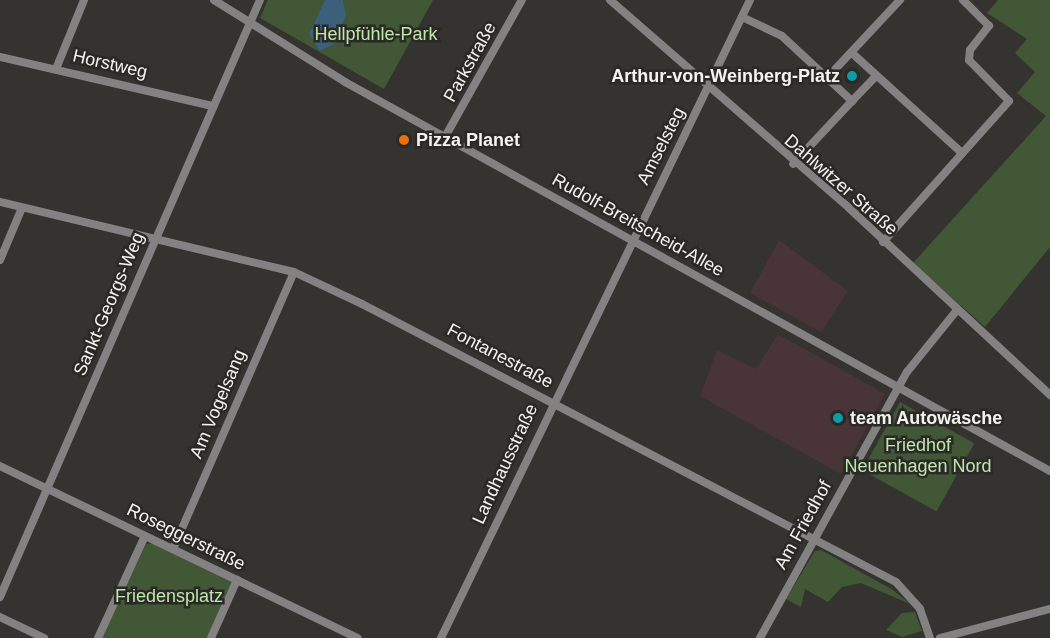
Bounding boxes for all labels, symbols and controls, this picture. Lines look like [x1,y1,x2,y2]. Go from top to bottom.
street label: Parkstraße [439,18,501,106]
park label: Hellpfühle-Park [314,23,438,45]
street label: Horstweg [71,45,149,83]
place label: Arthur-von-Weinberg-Platz [611,65,840,87]
marker: Arthur-von-Weinberg-Platz [845,69,859,83]
street label: Amselsteg [632,104,690,188]
place label: Pizza Planet [416,129,520,151]
street label: Dahlwitzer Straße [780,130,902,240]
marker: Pizza Planet [397,133,411,147]
street label: Rudolf-Breitscheid-Allee [548,169,728,281]
street label: Sankt-Georgs-Weg [69,229,149,379]
street label: Fontanestraße [443,319,557,393]
street label: Am Vogelsang [185,346,251,462]
street label: Landhausstraße [468,400,542,528]
place label: team Autowäsche [850,407,1003,429]
marker: team Autowäsche [831,411,845,425]
park label: Friedhof Neuenhagen Nord [844,435,992,478]
street label: Am Friedhof [770,477,836,573]
street label: Roseggerstraße [123,499,249,575]
park label: Friedensplatz [115,585,223,607]

